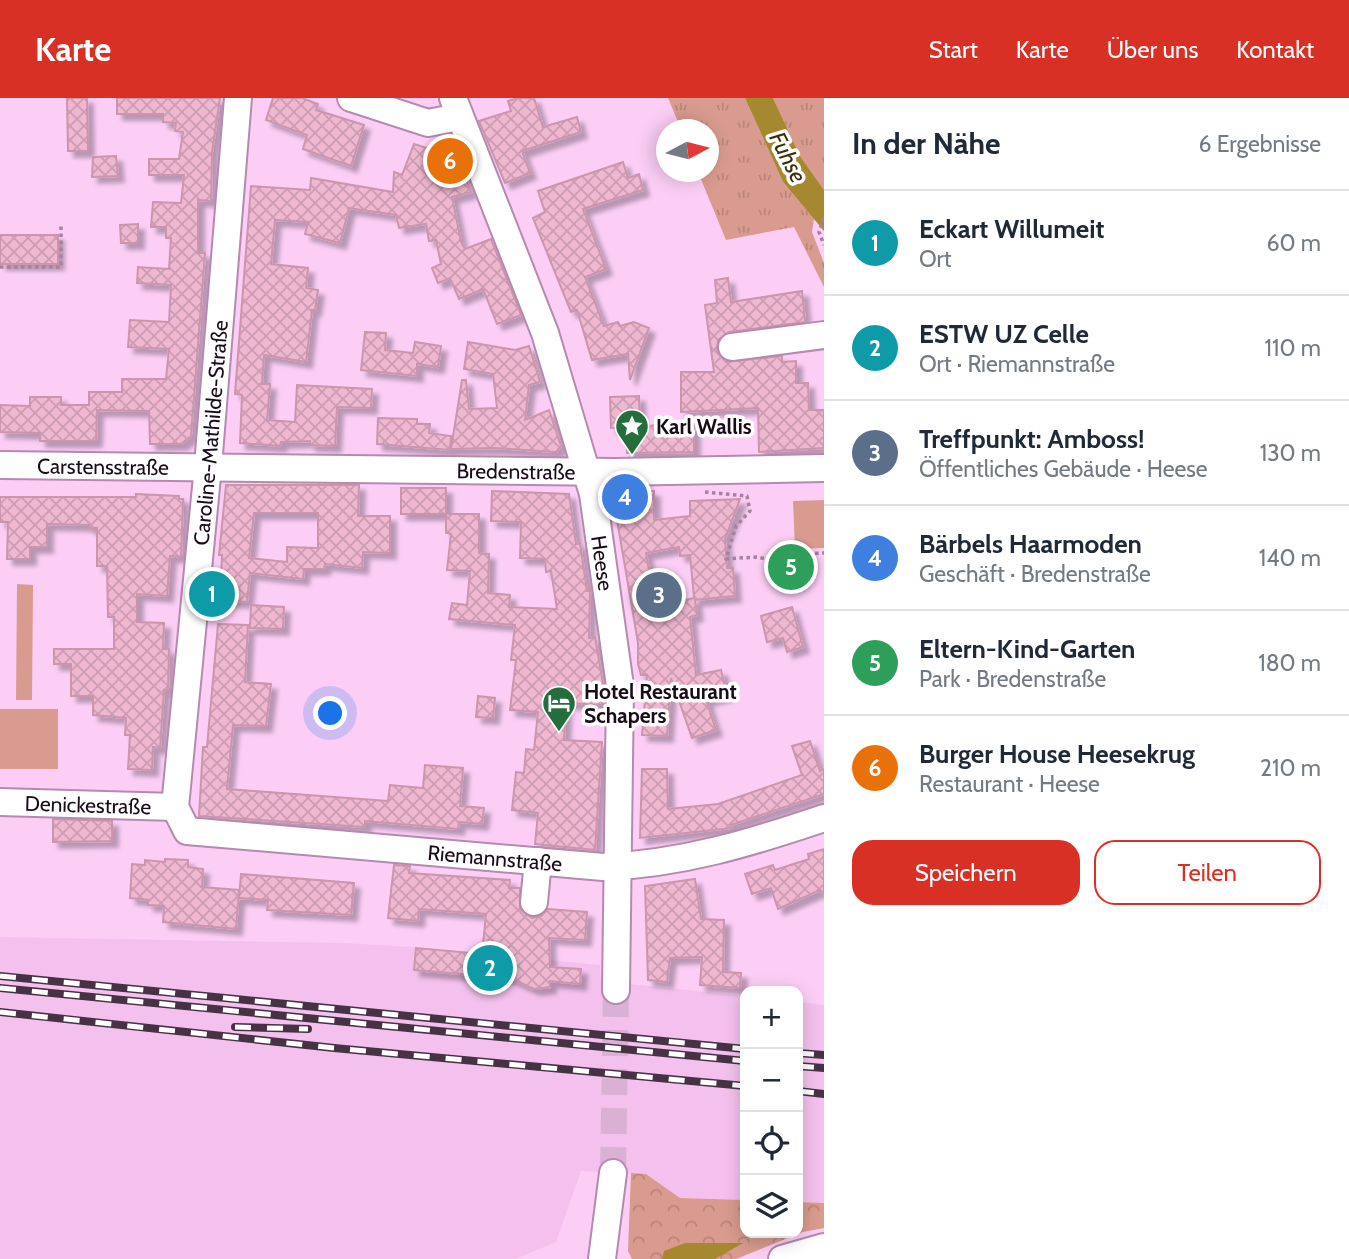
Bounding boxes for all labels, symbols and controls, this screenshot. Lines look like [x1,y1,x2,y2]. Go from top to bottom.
text: Karte [35,29,111,69]
text: Start [929,35,978,64]
text: Karte [1016,35,1069,64]
text: Über uns [1107,35,1198,64]
text: Kontakt [1236,35,1314,64]
north arrow [656,119,719,182]
text: In der Nähe [852,125,1001,162]
water label: Fuhse [763,127,813,187]
text: 6 Ergebnisse [1199,130,1321,158]
pin: 6 [427,135,473,187]
text: Eckart Willumeit [919,213,1104,245]
text: 1 [871,229,879,257]
text: 60 m [1267,229,1321,257]
text: Ort [919,245,952,273]
text: ESTW UZ Celle [919,318,1089,350]
street label: Caroline-Mathilde-Straße [188,319,232,546]
text: 2 [869,334,881,362]
text: 110 m [1265,334,1321,362]
text: Ort · Riemannstraße [919,350,1115,378]
place icon: Karl Wallis [613,407,651,456]
place label: Karl Wallis [656,414,752,439]
text: Treffpunkt: Amboss! [919,423,1144,455]
text: 3 [869,439,881,467]
text: 130 m [1260,439,1321,467]
street label: Carstensstraße [37,453,169,479]
text: Öffentliches Gebäude · Heese [919,455,1208,483]
street label: Bredenstraße [456,458,576,484]
pin: 4 [602,471,648,523]
text: Bärbels Haarmoden [919,528,1142,560]
street label: Heese [586,534,619,592]
pin: 5 [768,541,814,593]
text: 4 [868,544,882,572]
text: 140 m [1259,544,1321,572]
text: Geschäft · Bredenstraße [919,560,1151,588]
pin: 1 [189,568,235,620]
pin: 3 [636,569,682,621]
text: Eltern-Kind-Garten [919,633,1135,665]
text: 5 [869,649,881,677]
text: 180 m [1258,649,1321,677]
text: Park · Bredenstraße [919,665,1106,693]
place label: Hotel Restaurant Schapers [584,679,737,728]
hotel icon: Hotel Restaurant Schapers [540,684,578,733]
your location [313,696,347,730]
text: Burger House Heesekrug [919,738,1195,770]
text: 6 [869,754,881,782]
text: 210 m [1260,754,1321,782]
text: Restaurant · Heese [919,770,1100,798]
street label: Denickestraße [24,790,152,819]
street label: Riemannstraße [427,839,564,876]
button: Speichern [852,840,1080,905]
button: Teilen [1094,840,1321,905]
pin: 2 [467,942,513,994]
map controls [740,986,803,1238]
button: + [740,986,803,1049]
button: − [740,1049,803,1112]
button: locate [740,1112,803,1175]
button: layers [740,1175,803,1238]

